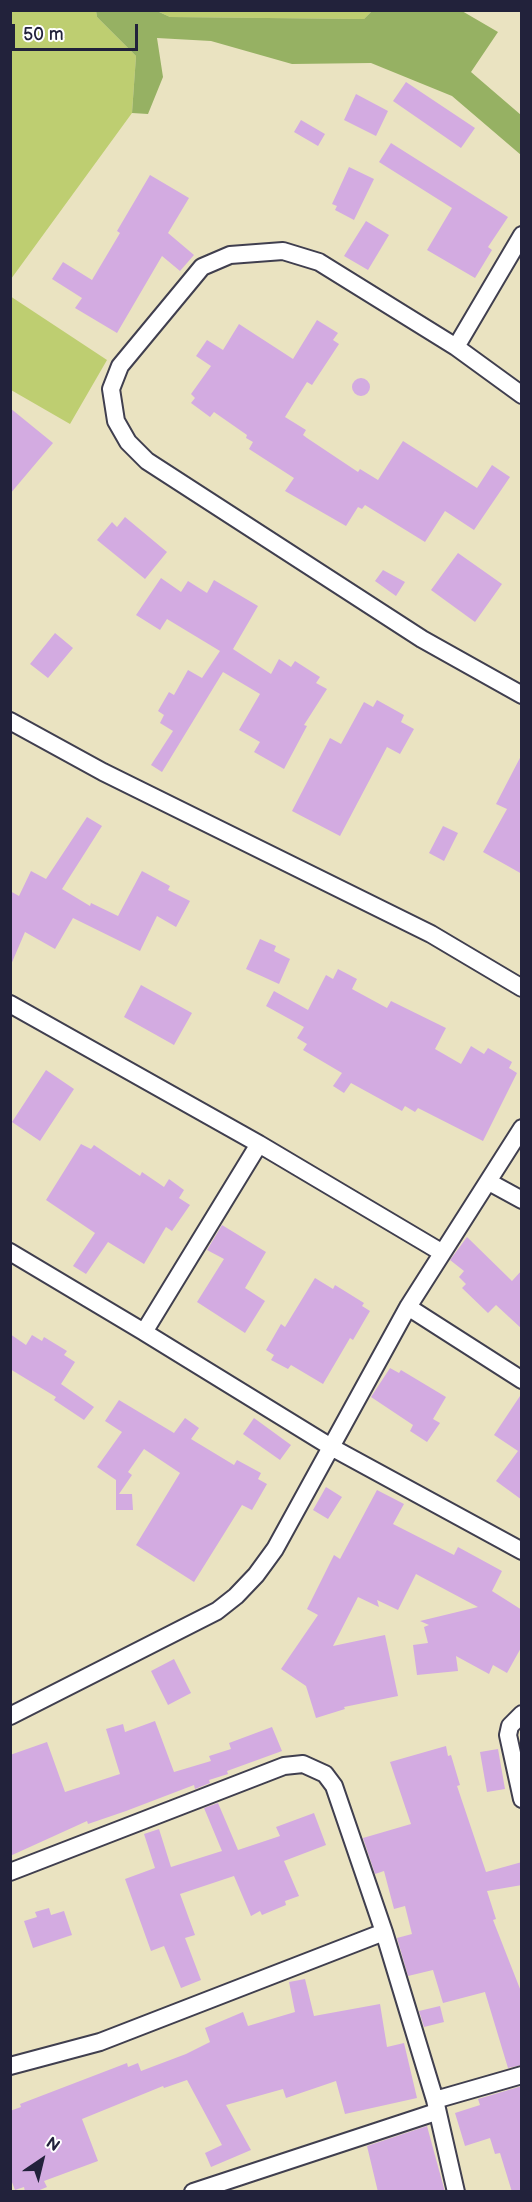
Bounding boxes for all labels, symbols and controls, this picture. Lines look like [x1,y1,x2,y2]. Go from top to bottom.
scale bar [15,12,141,50]
text: 50 m [23,24,64,45]
north arrow [12,2130,72,2190]
text: N [42,2134,63,2156]

